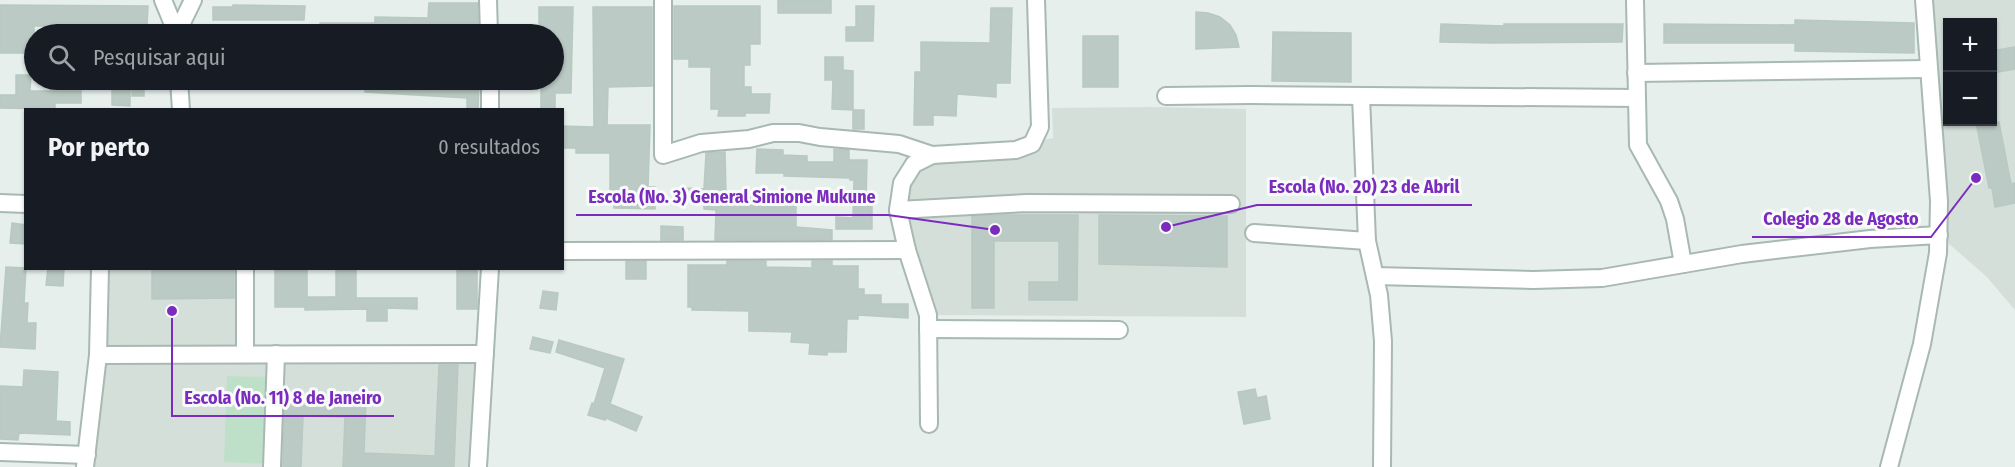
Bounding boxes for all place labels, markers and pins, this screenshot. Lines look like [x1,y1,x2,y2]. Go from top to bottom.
callout: Escola (No. 20) 23 de Abril [1257,169,1472,205]
callout: Escola (No. 3) General Simione Mukune [576,179,888,215]
callout: Colegio 28 de Agosto [1752,201,1931,237]
callout: Escola (No. 11) 8 de Janeiro [172,380,394,416]

